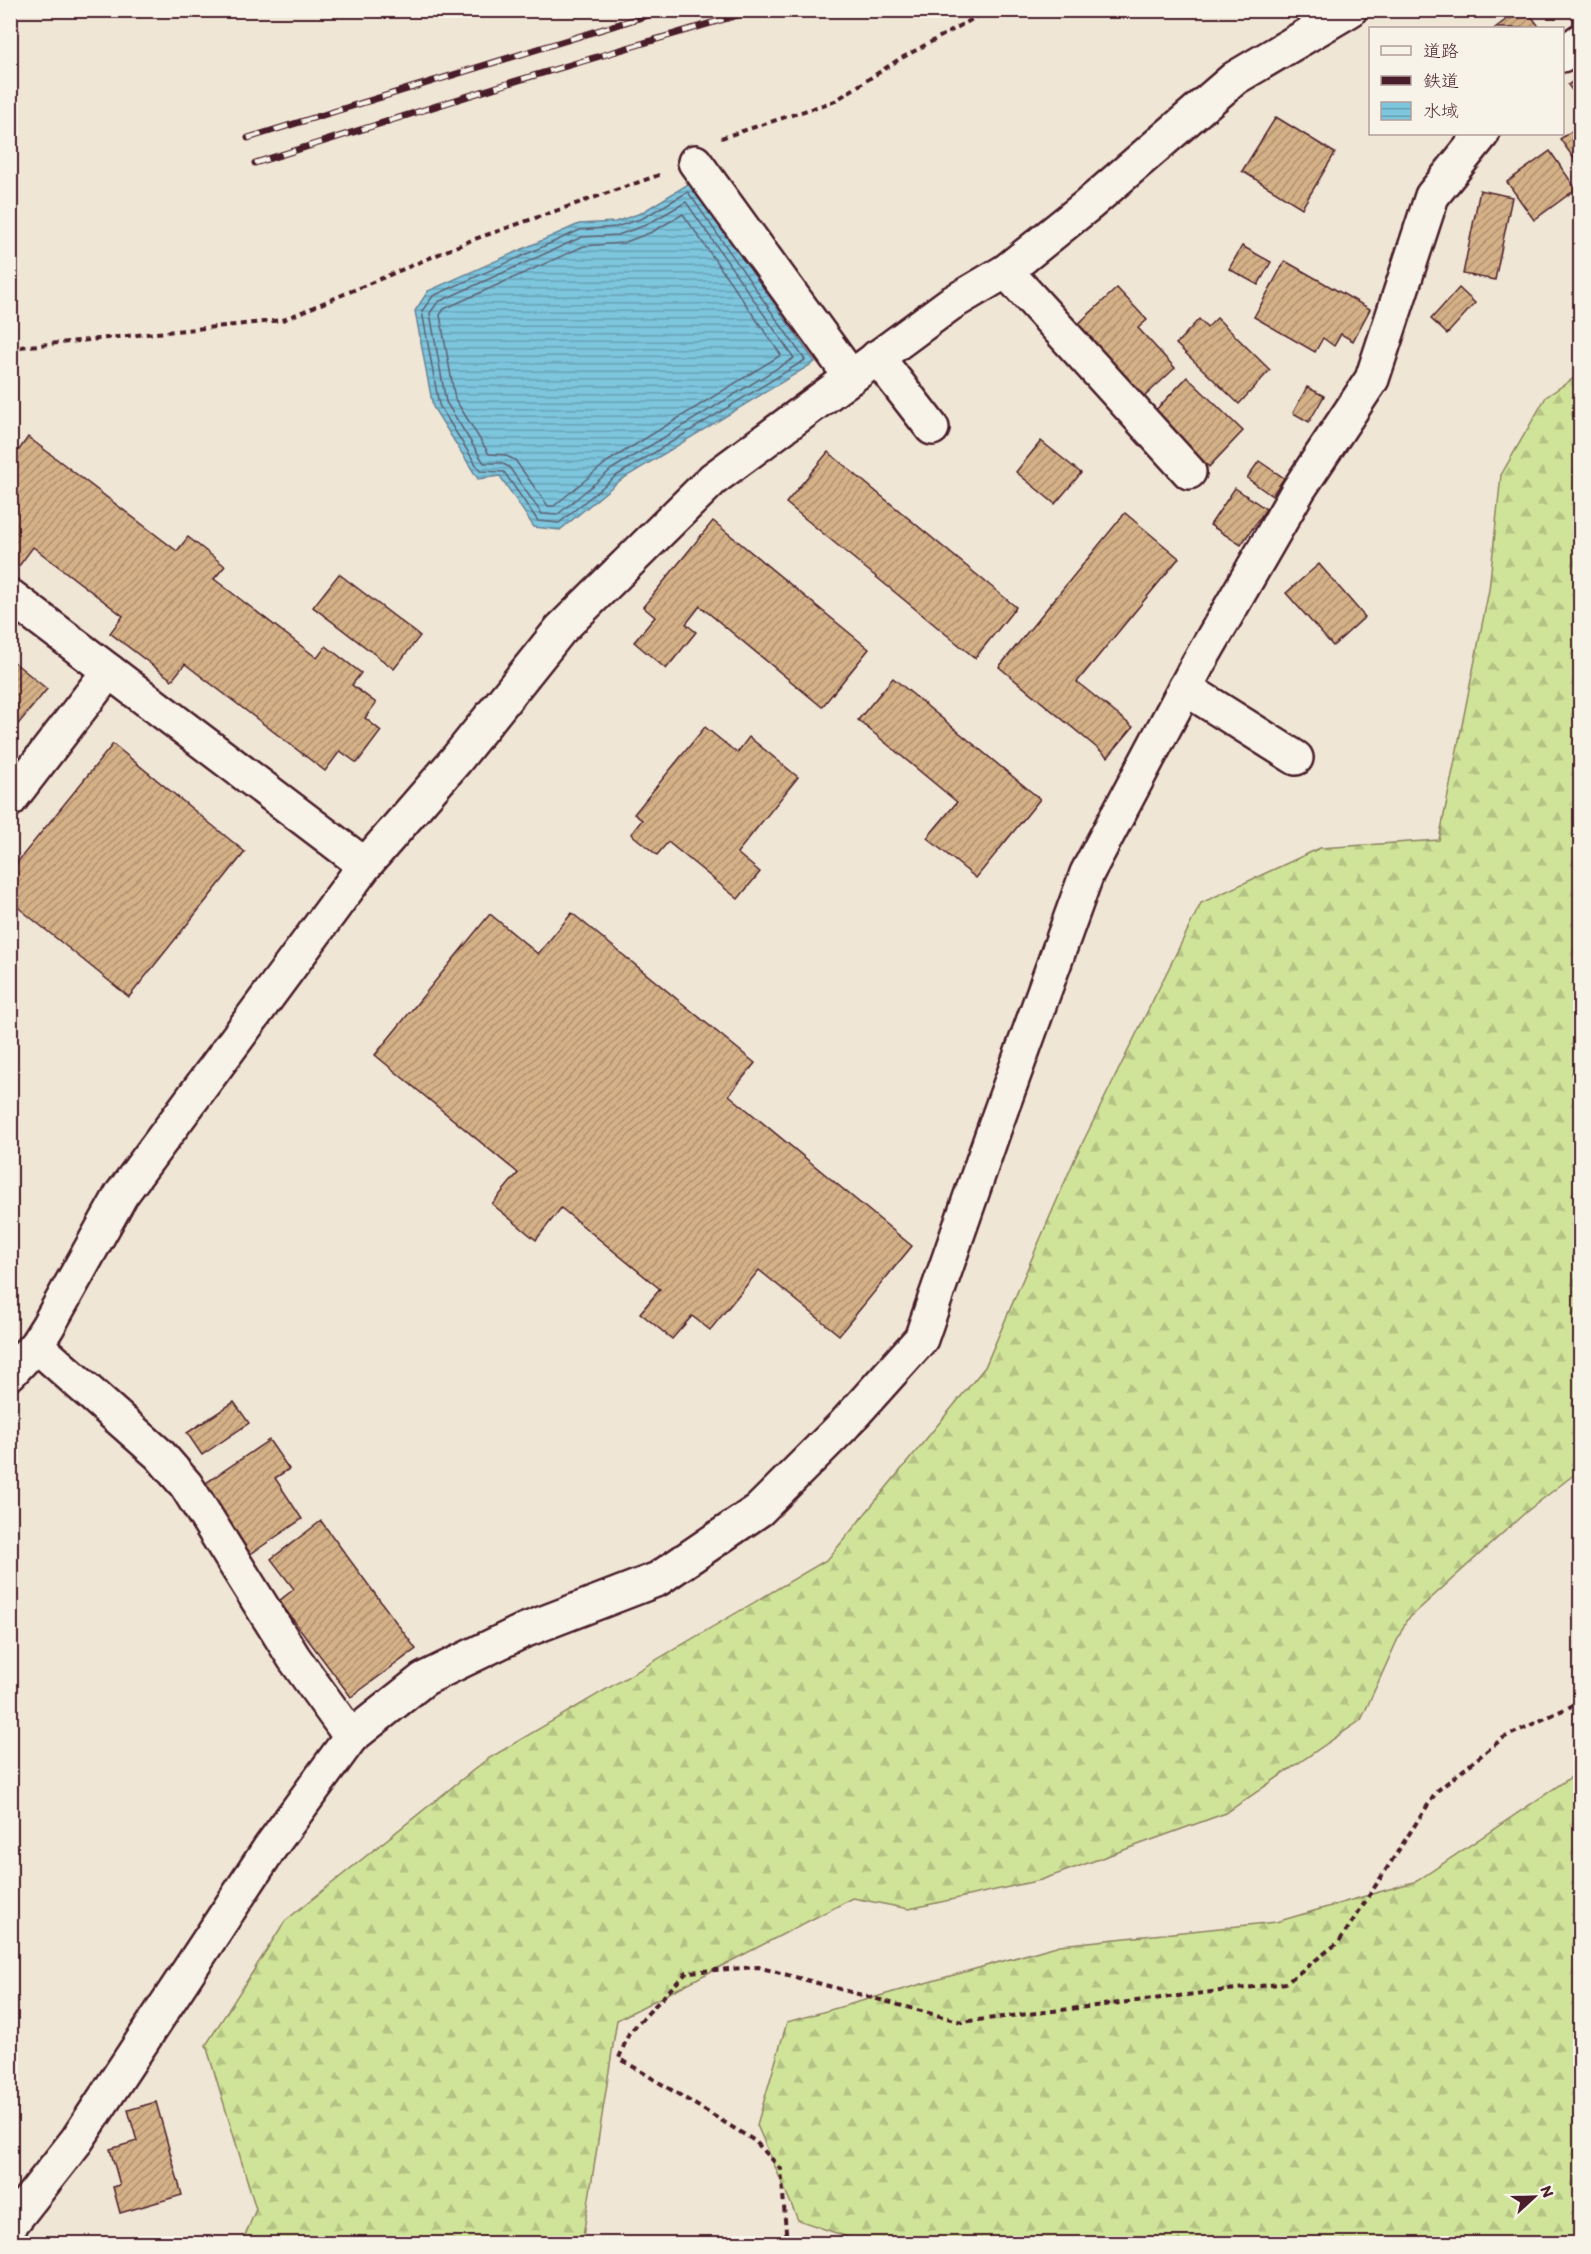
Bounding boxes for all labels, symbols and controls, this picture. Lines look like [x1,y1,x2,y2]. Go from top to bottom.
legend [1369,27,1564,135]
text: 道路 [1423,40,1459,62]
text: 鉄道 [1423,70,1459,92]
text: 水域 [1423,100,1459,122]
north arrow [1504,2167,1564,2227]
text: N [1537,2183,1558,2200]

